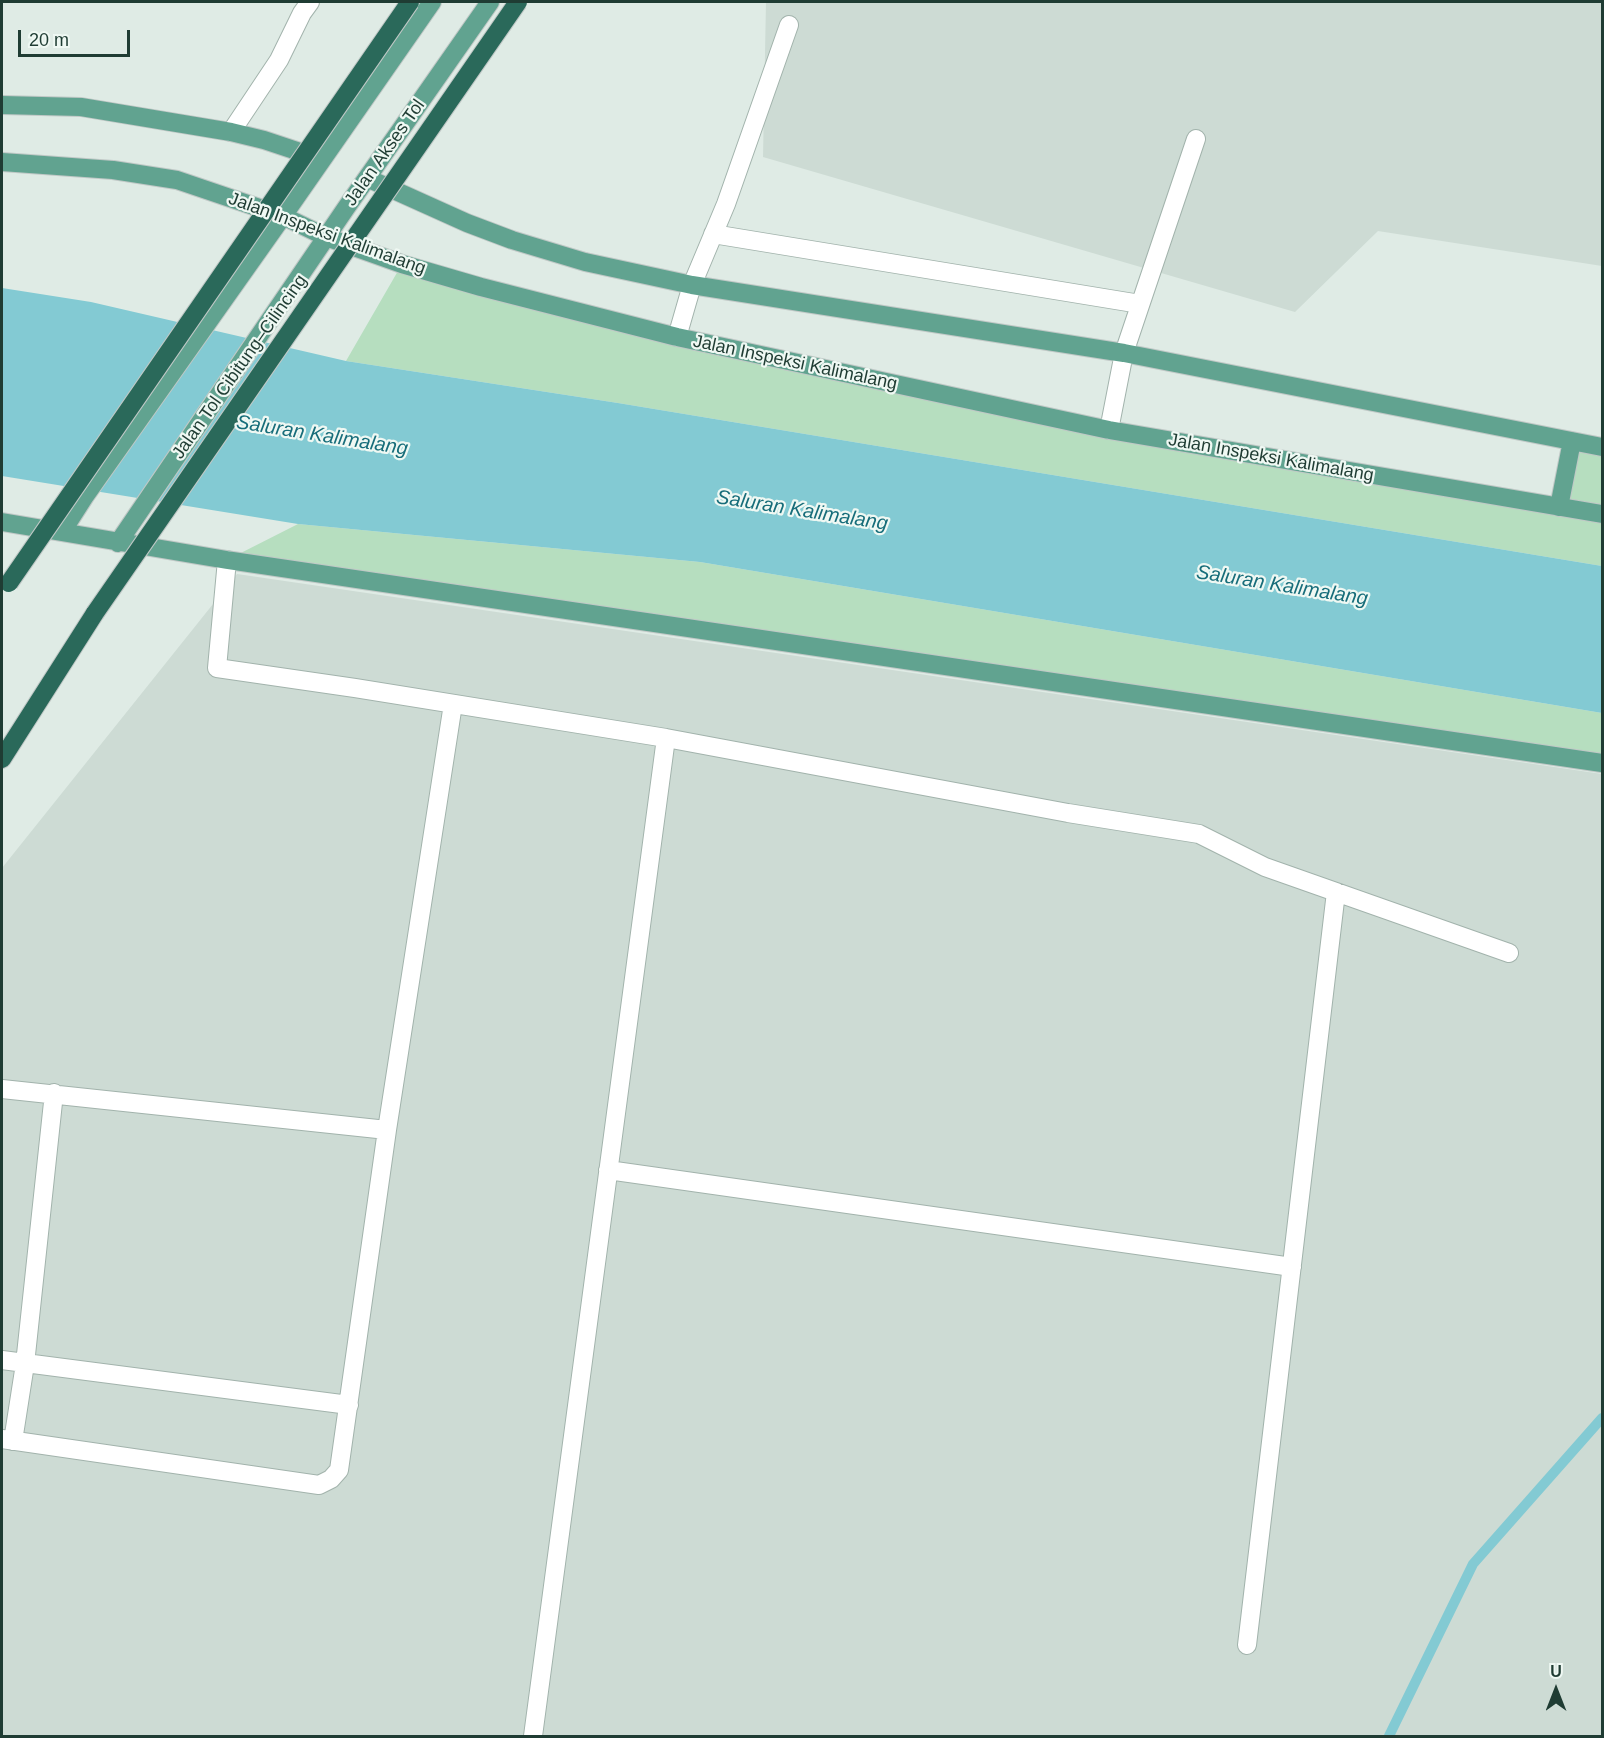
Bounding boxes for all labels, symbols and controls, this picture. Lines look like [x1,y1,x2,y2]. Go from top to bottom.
scale bar [21,18,134,56]
text: 20 m [29,30,69,50]
street label: Jalan Akses Tol [340,96,430,210]
street label: Jalan Inspeksi Kalimalang [226,188,428,280]
street label: Jalan Tol Cibitung–Cilincing [168,271,312,463]
street label: Jalan Inspeksi Kalimalang [691,331,899,395]
water label: Saluran Kalimalang [234,411,410,461]
street label: Jalan Inspeksi Kalimalang [1167,429,1375,487]
water label: Saluran Kalimalang [714,486,890,536]
water label: Saluran Kalimalang [1194,561,1370,611]
north arrow [1526,1660,1586,1720]
text: U [1550,1663,1562,1680]

